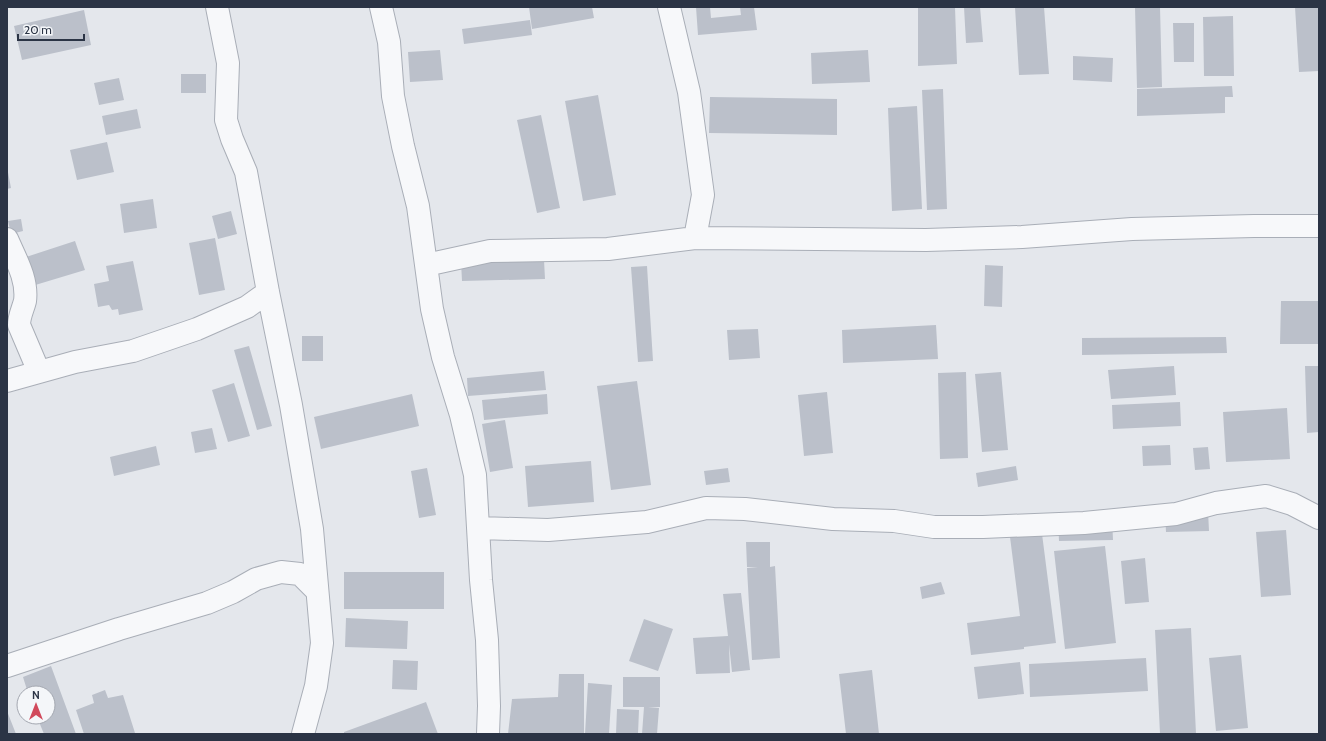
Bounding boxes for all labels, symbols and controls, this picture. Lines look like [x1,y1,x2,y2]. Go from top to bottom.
scale bar [18,16,84,42]
text: 20 m [24,22,52,37]
north arrow [16,685,56,725]
text: N [32,688,40,702]

